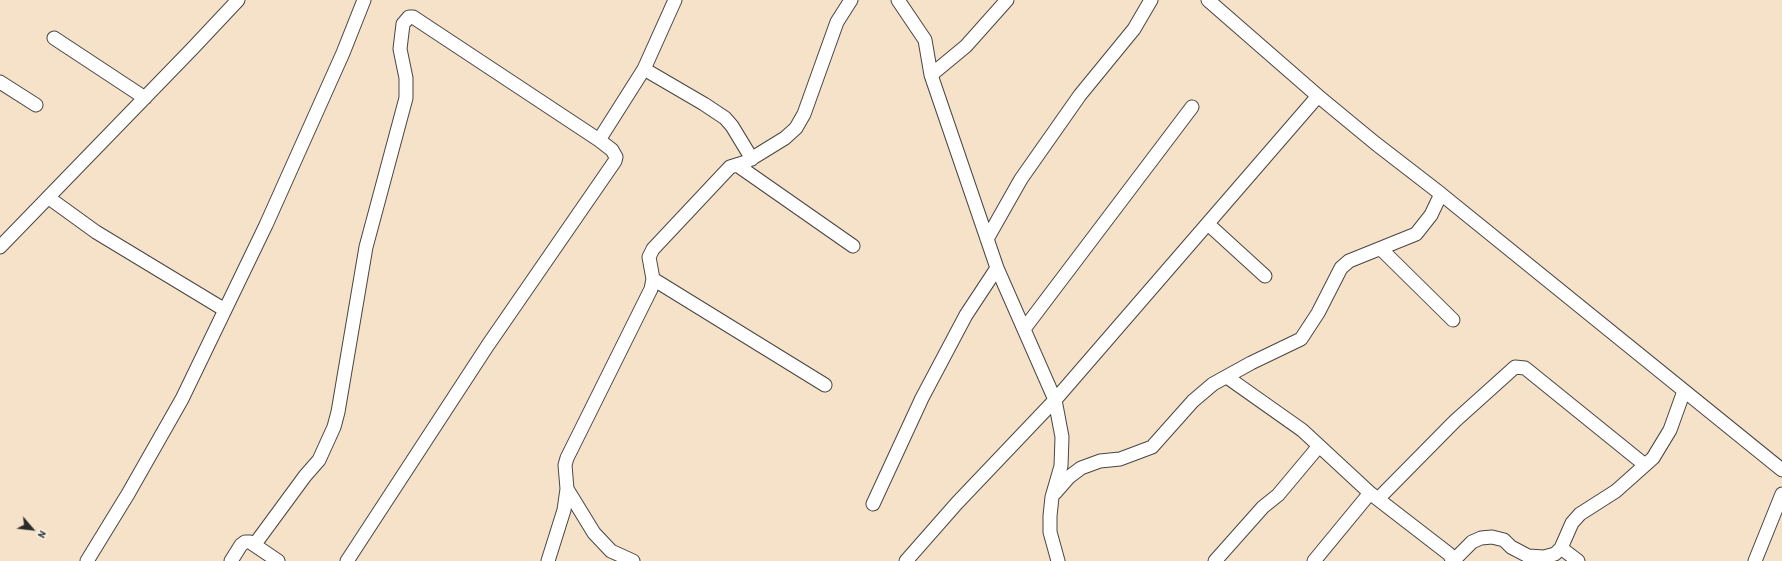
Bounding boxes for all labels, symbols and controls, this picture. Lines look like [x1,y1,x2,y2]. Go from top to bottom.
north arrow [12,509,52,549]
text: N [35,529,50,540]

